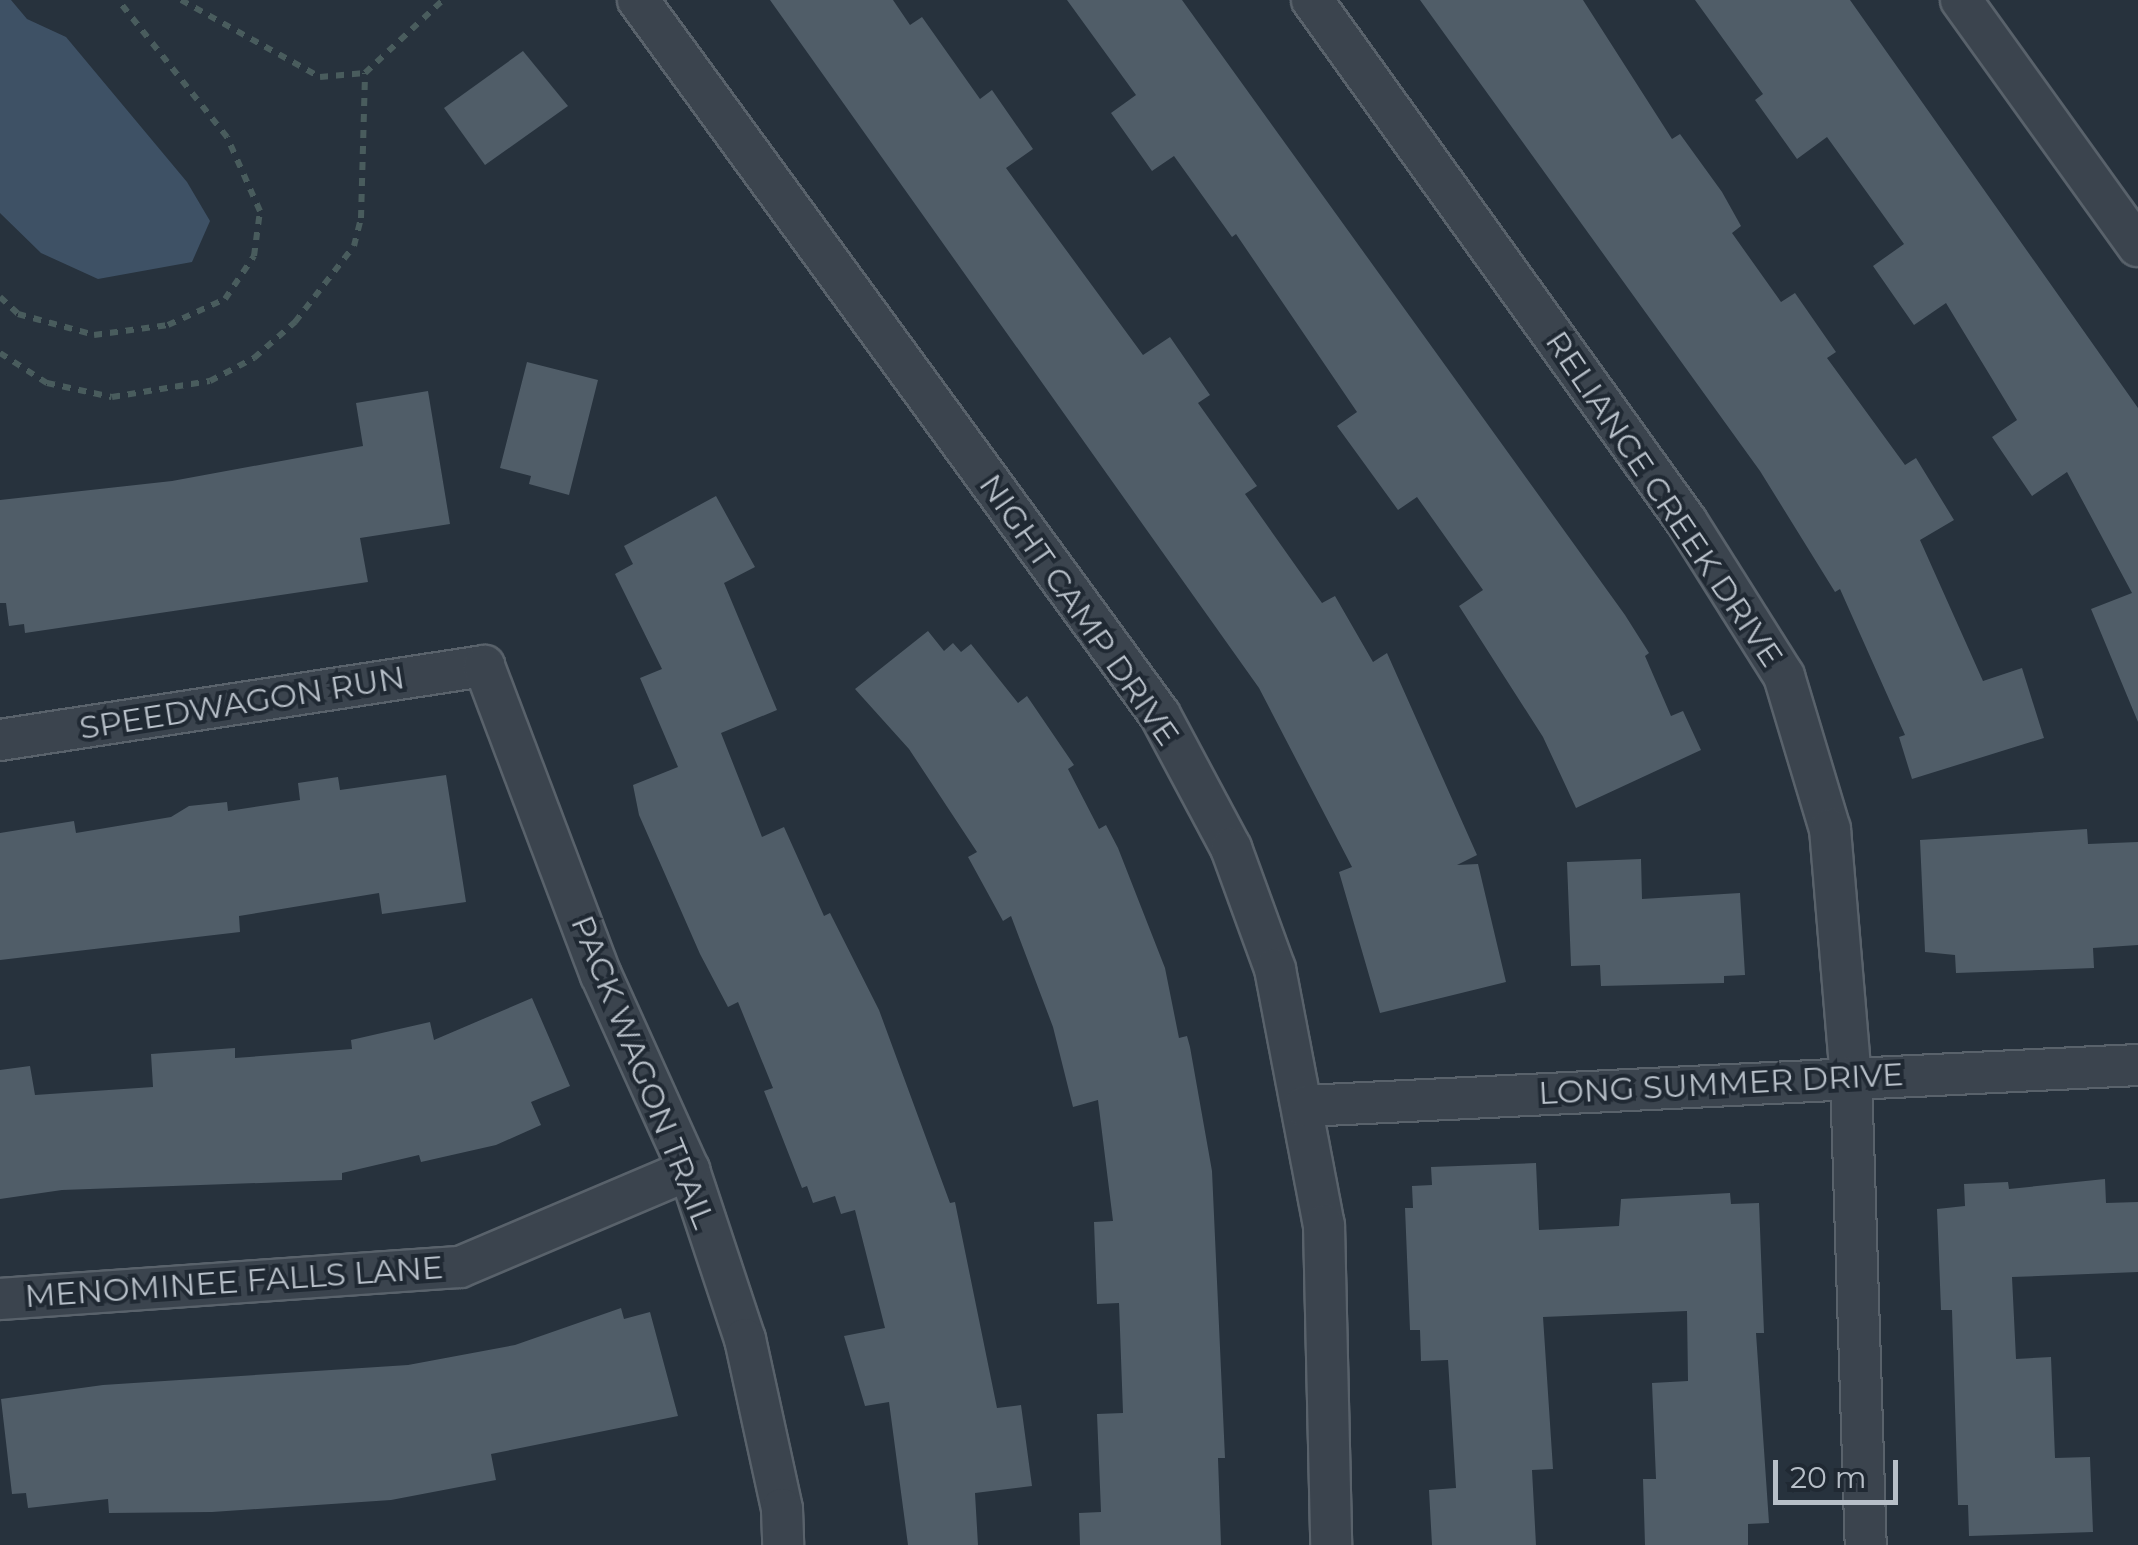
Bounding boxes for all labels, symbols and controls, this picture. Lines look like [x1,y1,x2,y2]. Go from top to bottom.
street label: RELIANCE CREEK DRIVE [1537,324,1791,674]
street label: NIGHT CAMP DRIVE [971,467,1187,753]
street label: SPEEDWAGON RUN [77,658,407,748]
street label: PACK WAGON TRAIL [563,910,723,1234]
street label: LONG SUMMER DRIVE [1538,1055,1904,1113]
street label: MENOMINEE FALLS LANE [24,1248,444,1316]
scale bar [1778,1440,1903,1502]
text: 20 m [1790,1459,1867,1496]

